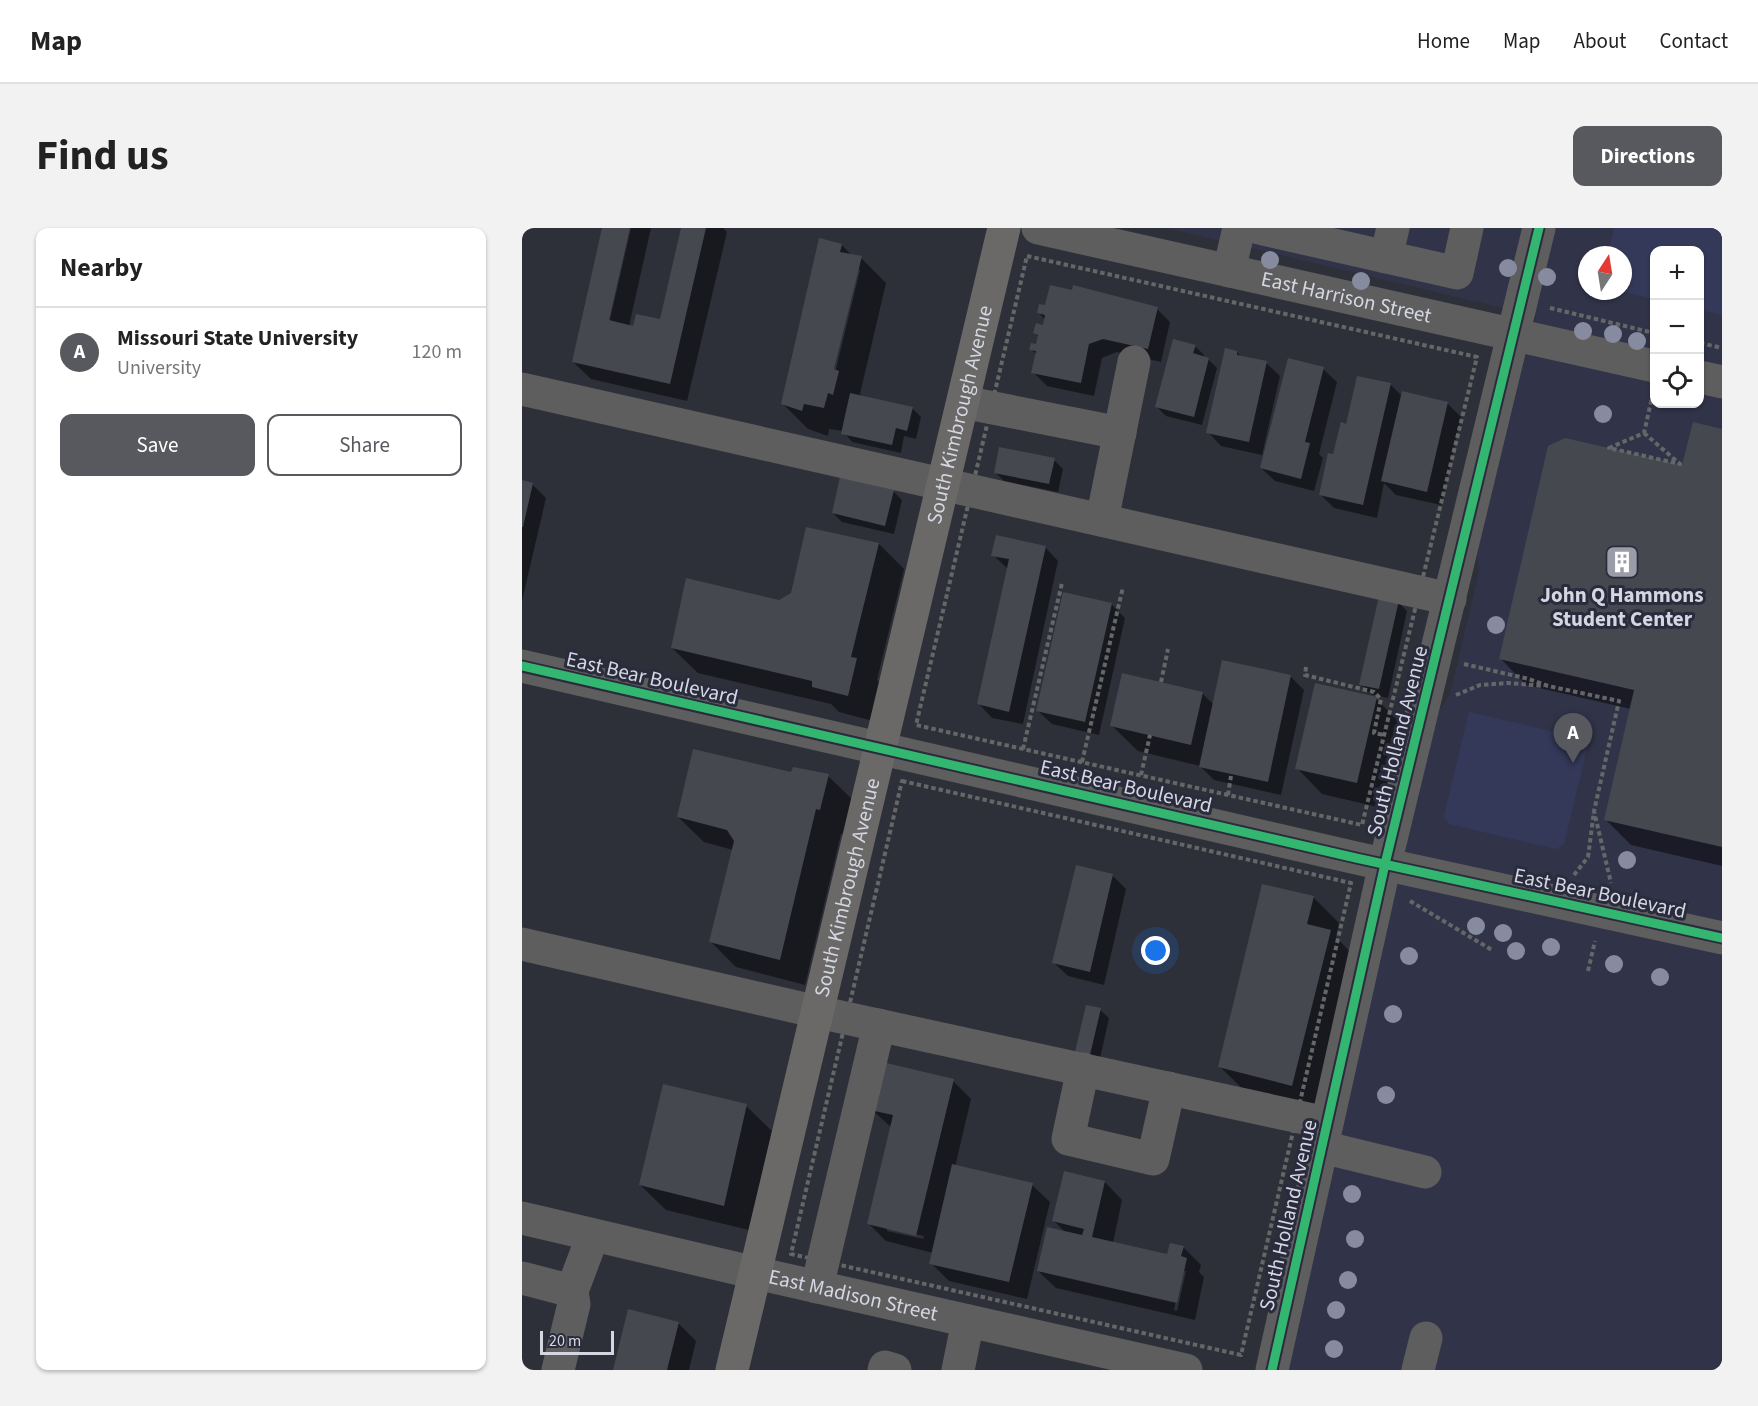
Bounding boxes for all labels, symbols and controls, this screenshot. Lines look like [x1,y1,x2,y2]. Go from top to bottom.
text: Map [30,21,82,61]
text: Home [1417,26,1470,56]
text: Map [1503,26,1541,56]
text: About [1574,26,1626,56]
text: Contact [1659,26,1728,56]
text: Find us [36,126,169,186]
button: Directions [1573,126,1722,186]
north arrow [1578,246,1632,300]
map controls [1650,246,1704,408]
button: + [1650,246,1704,300]
text: Nearby [60,249,143,286]
street label: East Harrison Street [1258,263,1435,331]
button: − [1650,300,1704,354]
street label: South Kimbrough Avenue [919,302,1000,527]
text: Missouri State University [117,322,358,354]
text: A [74,338,85,366]
text: 120 m [412,338,462,366]
text: University [117,354,201,382]
button: locate [1650,354,1704,408]
button: Save [60,414,255,476]
button: Share [267,414,462,476]
building icon: John Q Hammons Student Center [1604,544,1640,580]
place label: John Q Hammons Student Center [1540,580,1704,634]
street label: South Holland Avenue [1359,643,1435,839]
street label: East Bear Boulevard [563,644,741,712]
pin: A [1554,714,1592,763]
street label: East Bear Boulevard [1037,752,1215,820]
street label: South Kimbrough Avenue [806,775,887,1000]
street label: East Bear Boulevard [1511,860,1689,926]
your location [1141,936,1170,965]
street label: South Holland Avenue [1251,1117,1325,1313]
street label: East Madison Street [766,1261,941,1329]
scale bar [540,1328,614,1356]
text: 20 m [549,1330,581,1352]

